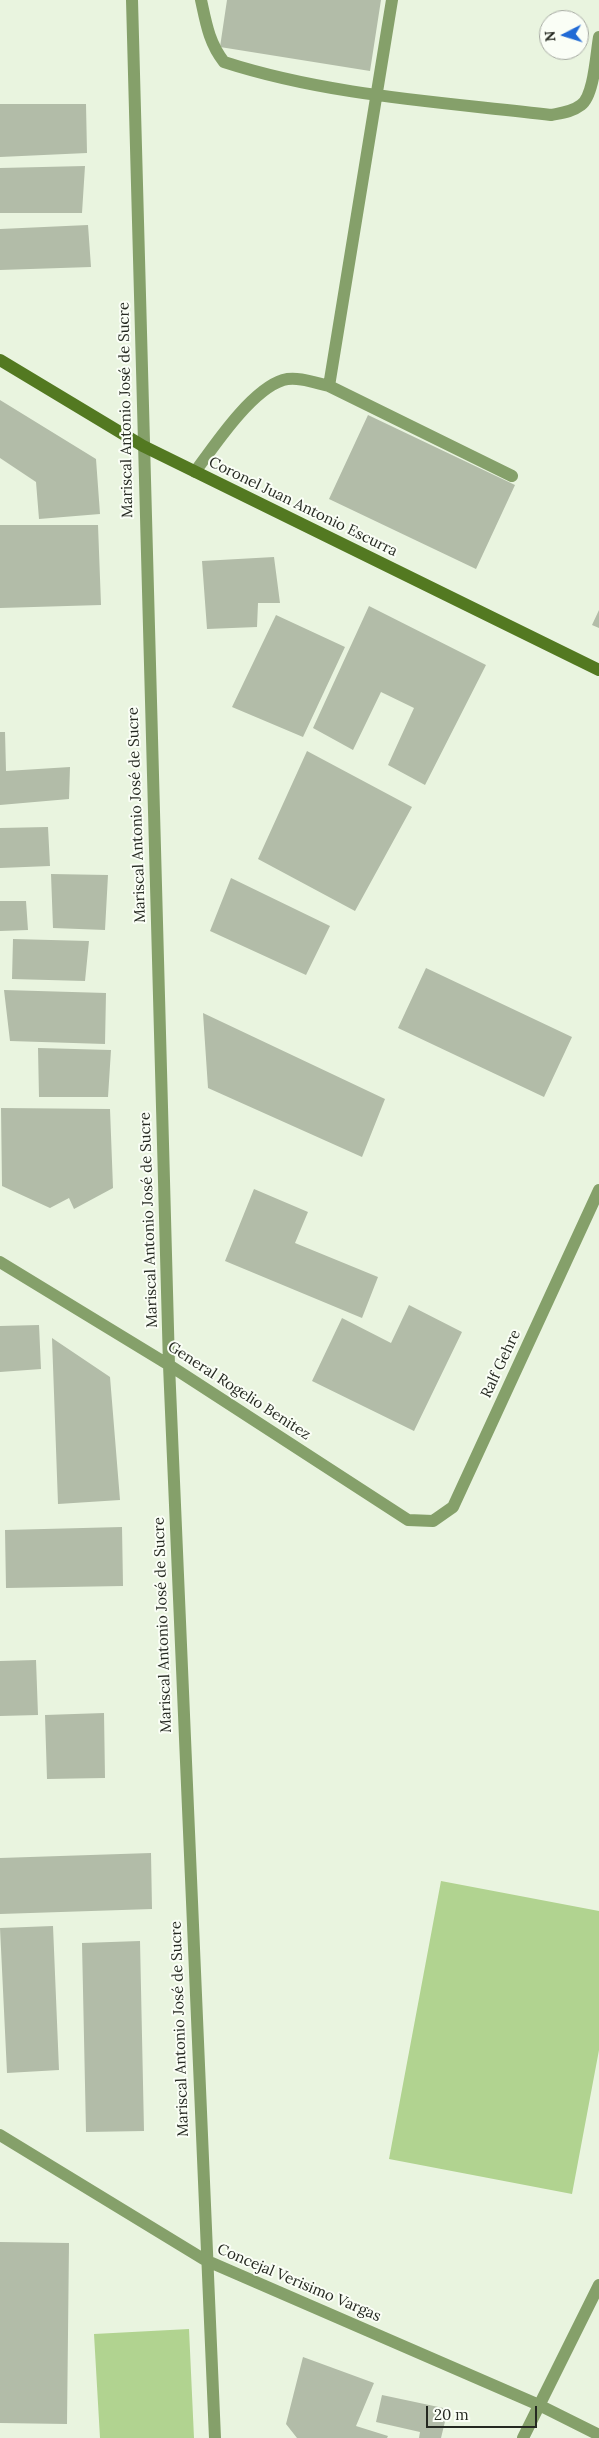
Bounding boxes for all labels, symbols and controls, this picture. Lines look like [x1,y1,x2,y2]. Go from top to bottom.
north arrow [539,10,589,60]
text: N [541,30,559,42]
street label: Mariscal Antonio José de Sucre [115,302,137,518]
street label: Coronel Juan Antonio Escurra [206,453,400,561]
street label: Mariscal Antonio José de Sucre [124,707,150,923]
street label: Mariscal Antonio José de Sucre [136,1112,162,1328]
street label: Ralf Gehre [477,1327,525,1401]
street label: General Rogelio Benitez [164,1338,314,1444]
street label: Mariscal Antonio José de Sucre [150,1517,176,1733]
street label: Mariscal Antonio José de Sucre [167,1921,193,2137]
street label: Concejal Verisimo Vargas [214,2240,384,2326]
scale bar [429,2396,540,2428]
text: 20 m [434,2405,469,2424]

